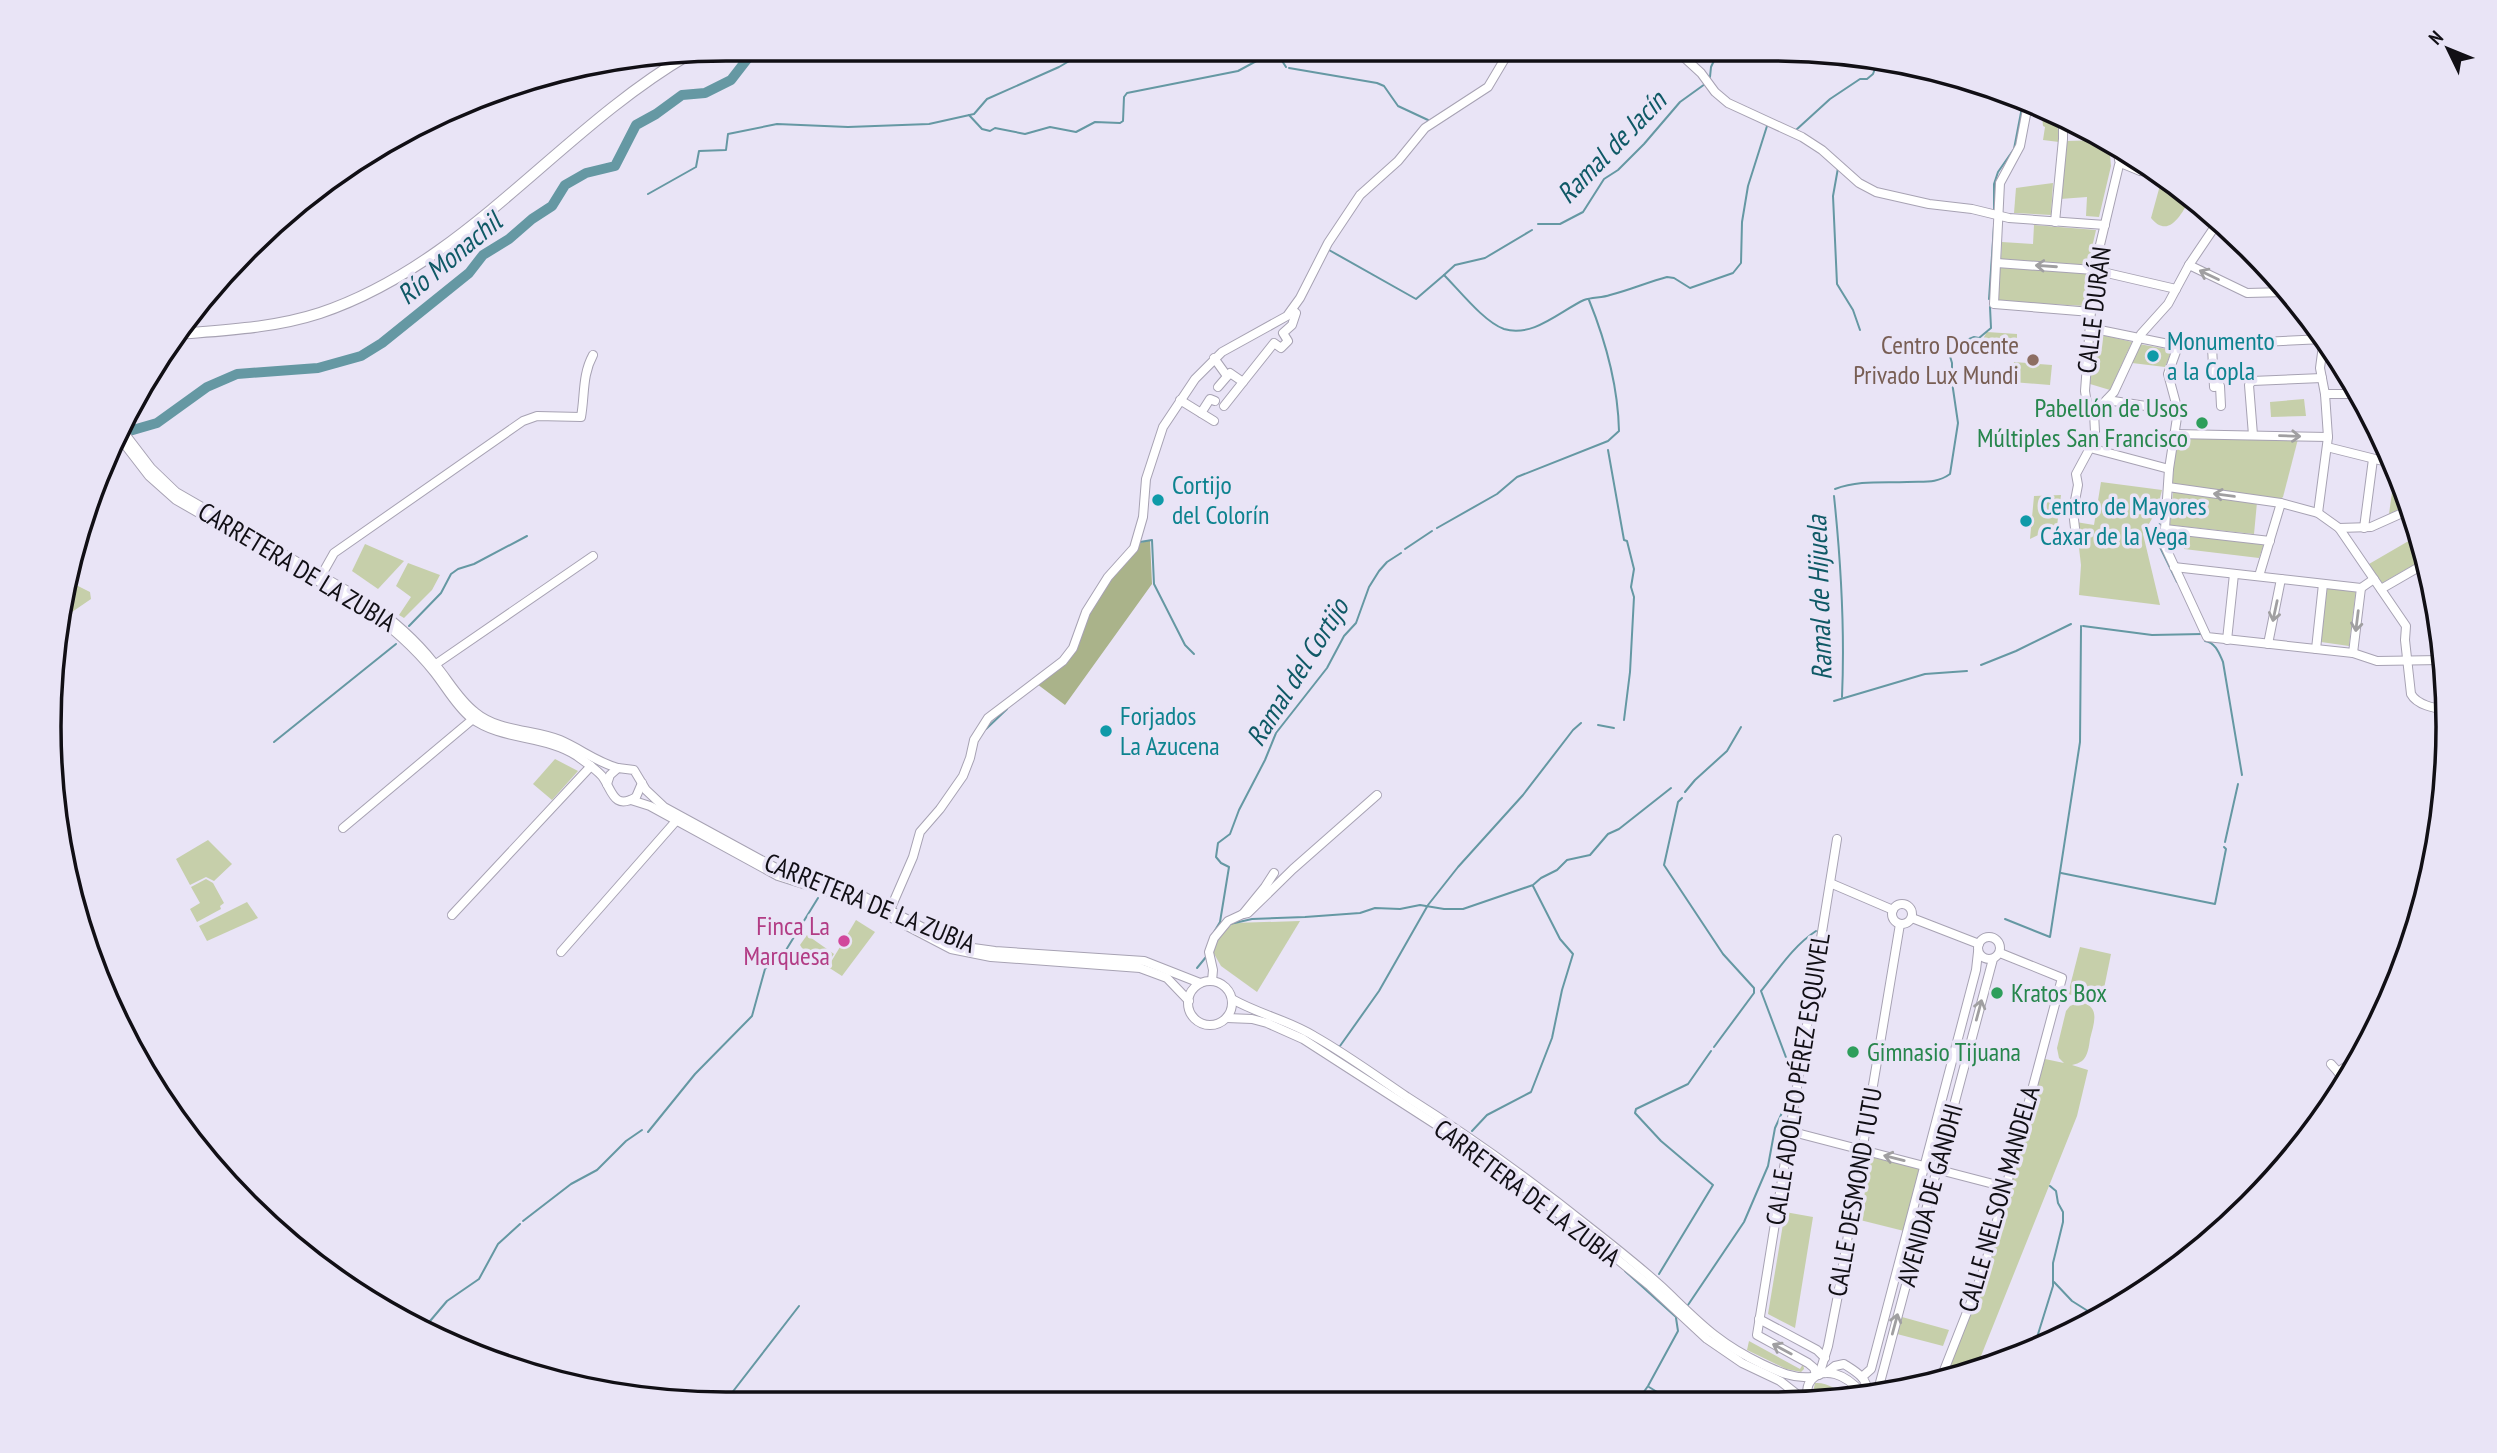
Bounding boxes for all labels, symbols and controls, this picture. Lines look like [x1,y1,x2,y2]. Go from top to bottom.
north arrow [2413,14,2483,84]
text: N [2423,25,2448,49]
water label: Ramal de Jacín [1548,81,1675,211]
water label: Río Monachil [389,201,511,312]
street label: CALLE DURÁN [2069,245,2118,375]
one-way arrow [2034,260,2057,273]
one-way arrow [2199,268,2220,281]
place label: Monumento a la Copla [2167,324,2275,387]
place label: Centro Docente Privado Lux Mundi [1853,328,2019,391]
marker: Monumento a la Copla [2145,348,2161,364]
marker: Centro Docente Privado Lux Mundi [2025,352,2041,368]
place label: Pabellón de Usos Múltiples San Francisco [1977,391,2188,454]
marker: Pabellón de Usos Múltiples San Francisco [2194,415,2210,431]
one-way arrow [2279,429,2302,443]
place label: Cortijo del Colorín [1172,468,1269,531]
place label: Centro de Mayores Cáxar de la Vega [2040,489,2206,552]
one-way arrow [2214,489,2236,502]
marker: Cortijo del Colorín [1150,492,1166,508]
street label: CARRETERA DE LA ZUBIA [192,495,403,639]
water label: Ramal de Hijuela [1797,513,1840,681]
marker: Centro de Mayores Cáxar de la Vega [2018,513,2034,529]
water label: Ramal del Cortijo [1237,589,1358,752]
one-way arrow [2267,599,2281,622]
one-way arrow [2351,609,2364,631]
place label: Forjados La Azucena [1120,699,1220,762]
marker: Forjados La Azucena [1098,723,1114,739]
street label: CARRETERA DE LA ZUBIA [760,845,981,960]
place label: Finca La Marquesa [743,909,830,972]
street label: CALLE ADOLFO PÉREZ ESQUIVEL [1758,930,1837,1227]
marker: Finca La Marquesa [836,933,852,949]
place label: Kratos Box [2011,976,2107,1009]
marker: Kratos Box [1989,985,2005,1001]
one-way arrow [1973,999,1986,1022]
place label: Gimnasio Tijuana [1867,1035,2021,1068]
marker: Gimnasio Tijuana [1845,1044,1861,1060]
street label: CALLE NELSON MANDELA [1950,1081,2047,1316]
street label: CALLE DESMOND TUTU [1820,1085,1889,1299]
street label: AVENIDA DE GANDHI [1889,1100,1970,1290]
street label: CARRETERA DE LA ZUBIA [1428,1112,1627,1274]
one-way arrow [1883,1151,1905,1164]
one-way arrow [1890,1313,1903,1335]
one-way arrow [1772,1342,1793,1355]

